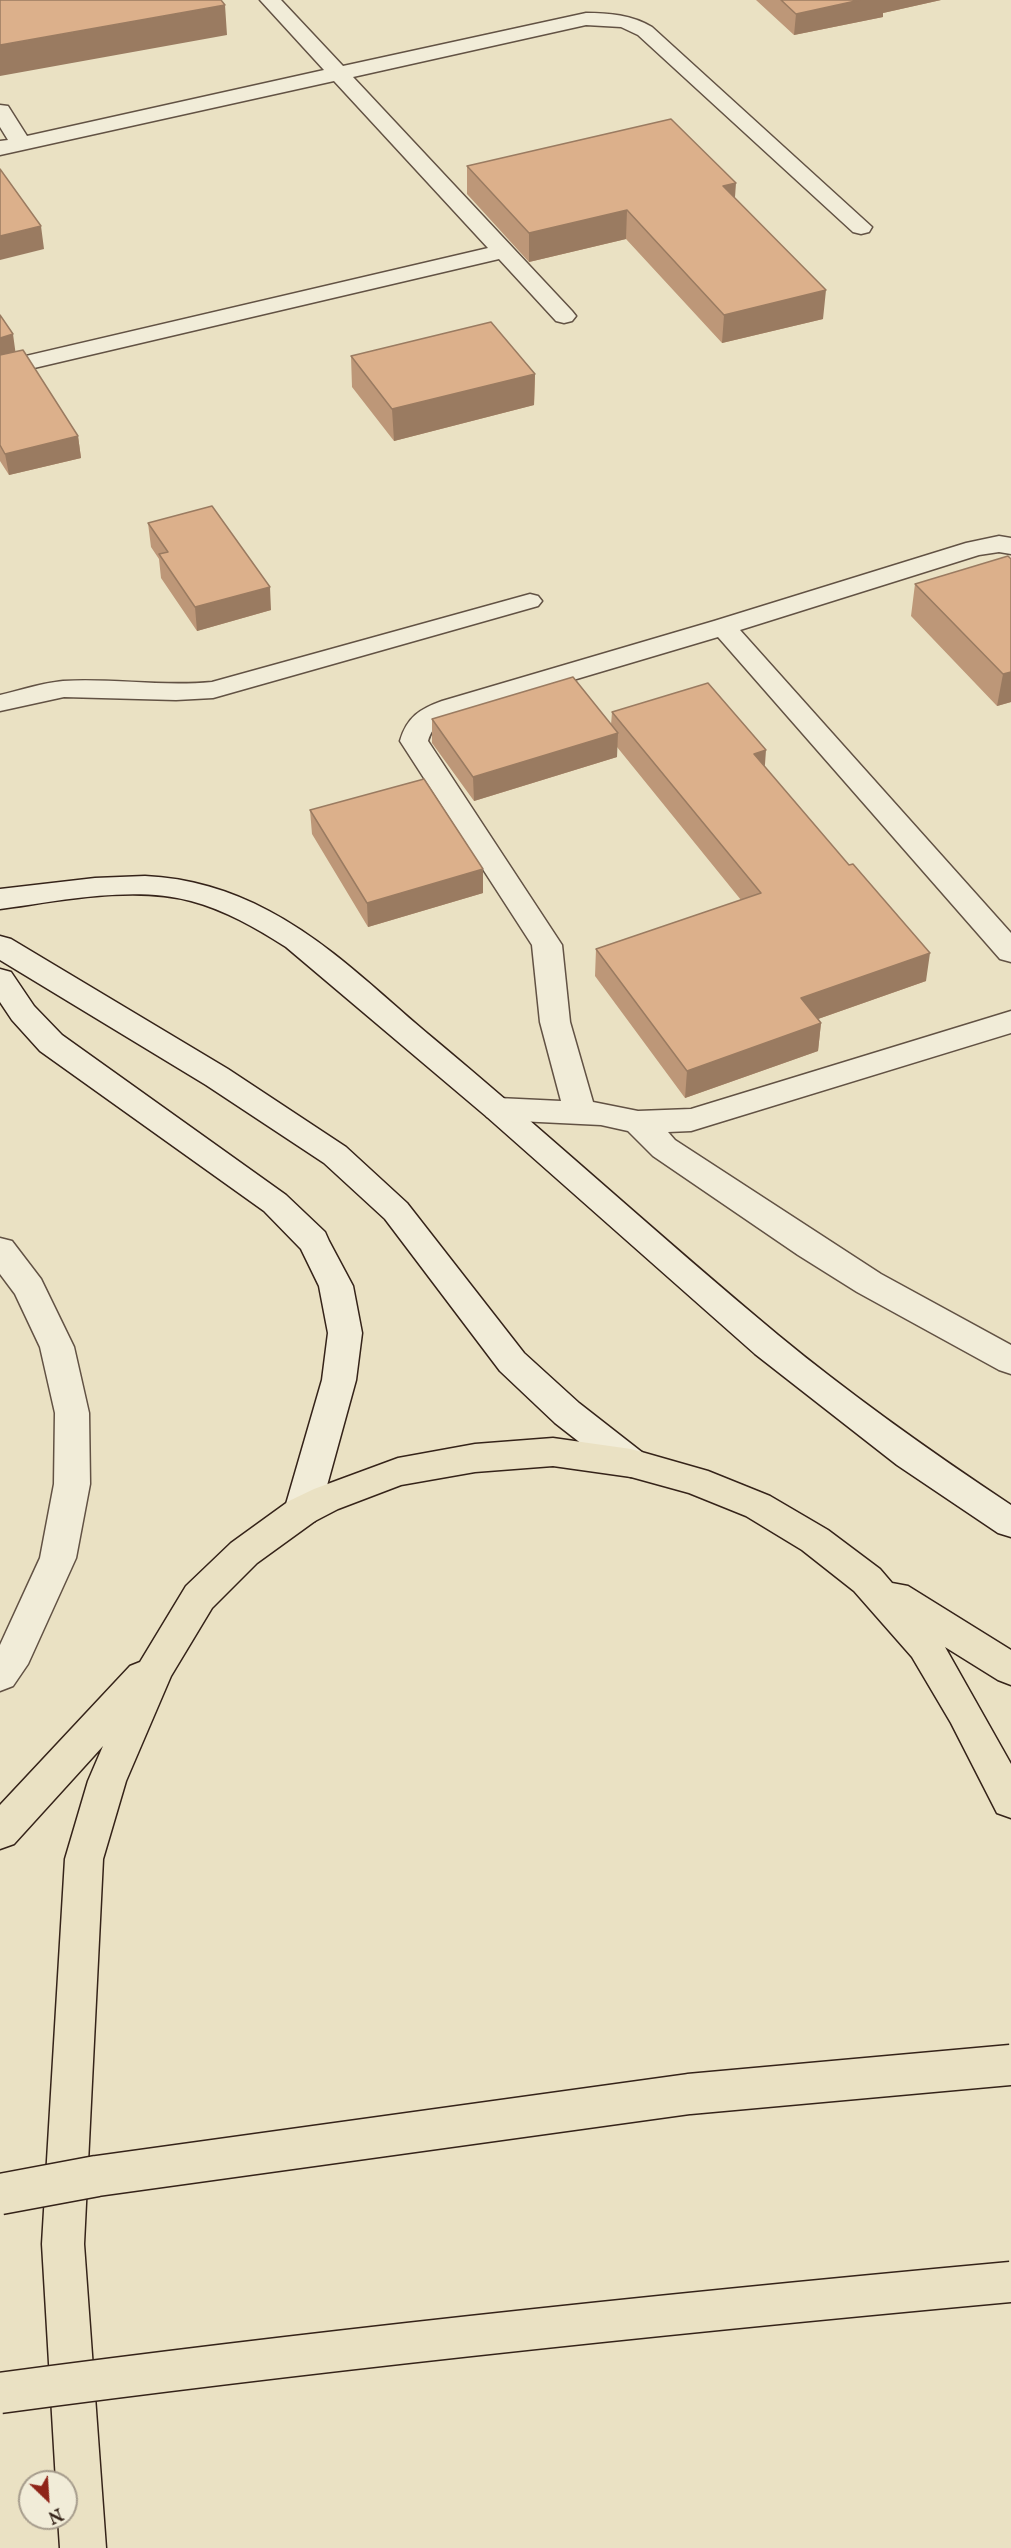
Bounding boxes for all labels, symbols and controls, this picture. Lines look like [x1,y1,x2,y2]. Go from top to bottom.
north arrow [18,2470,78,2530]
text: N [44,2503,65,2526]

